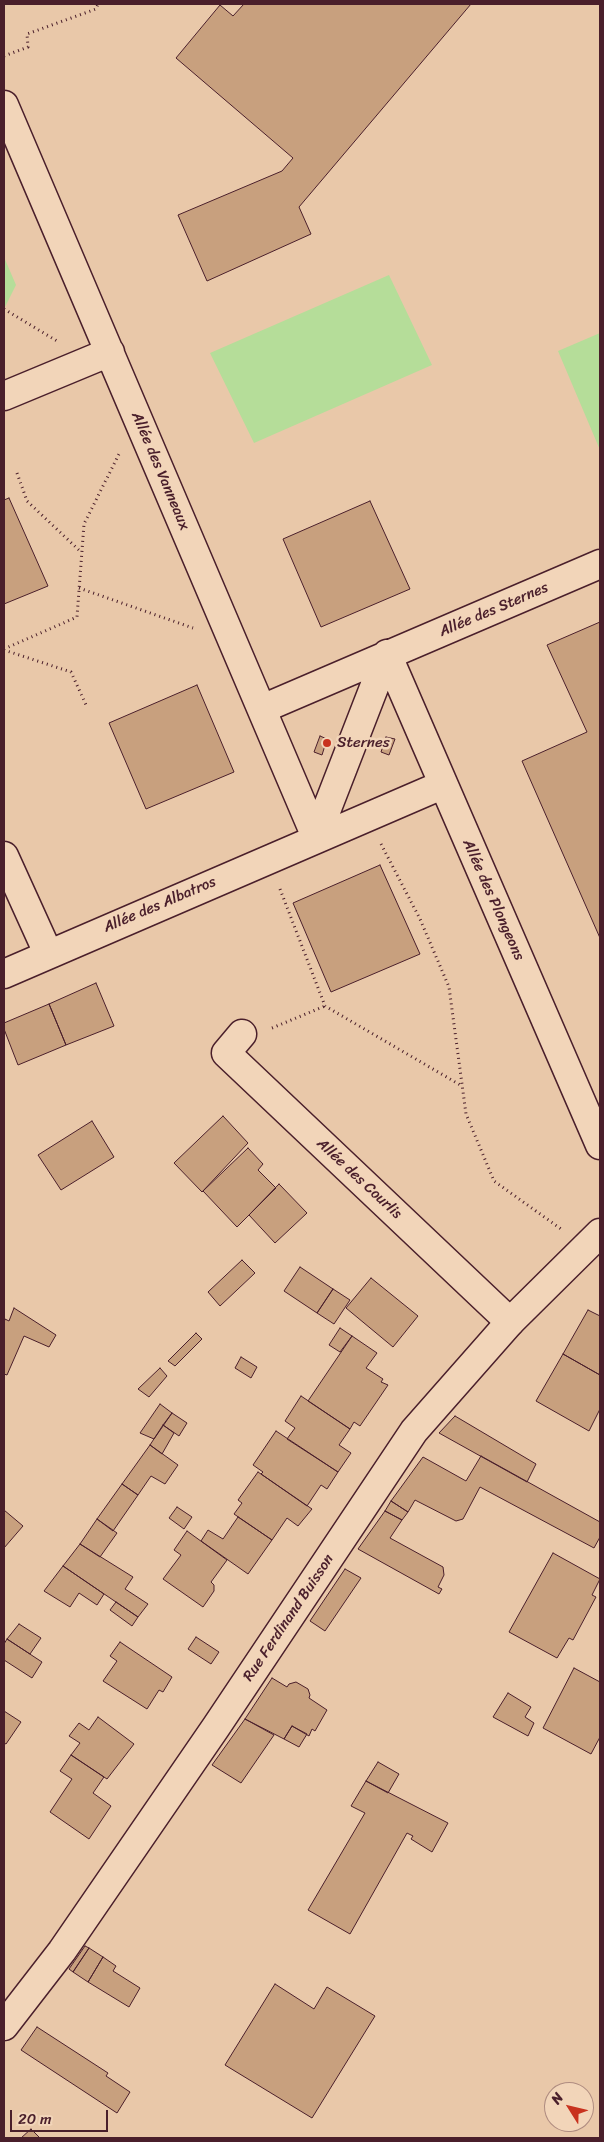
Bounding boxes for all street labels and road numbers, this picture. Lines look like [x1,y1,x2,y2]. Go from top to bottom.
street label: Allée des Vanneaux [127,409,193,533]
street label: Allée des Sternes [437,579,551,641]
street label: Allée des Plongeons [458,837,528,963]
street label: Allée des Albatros [101,873,219,937]
street label: Allée des Courlis [313,1135,405,1223]
street label: Rue Ferdinand Buisson [240,1551,338,1685]

